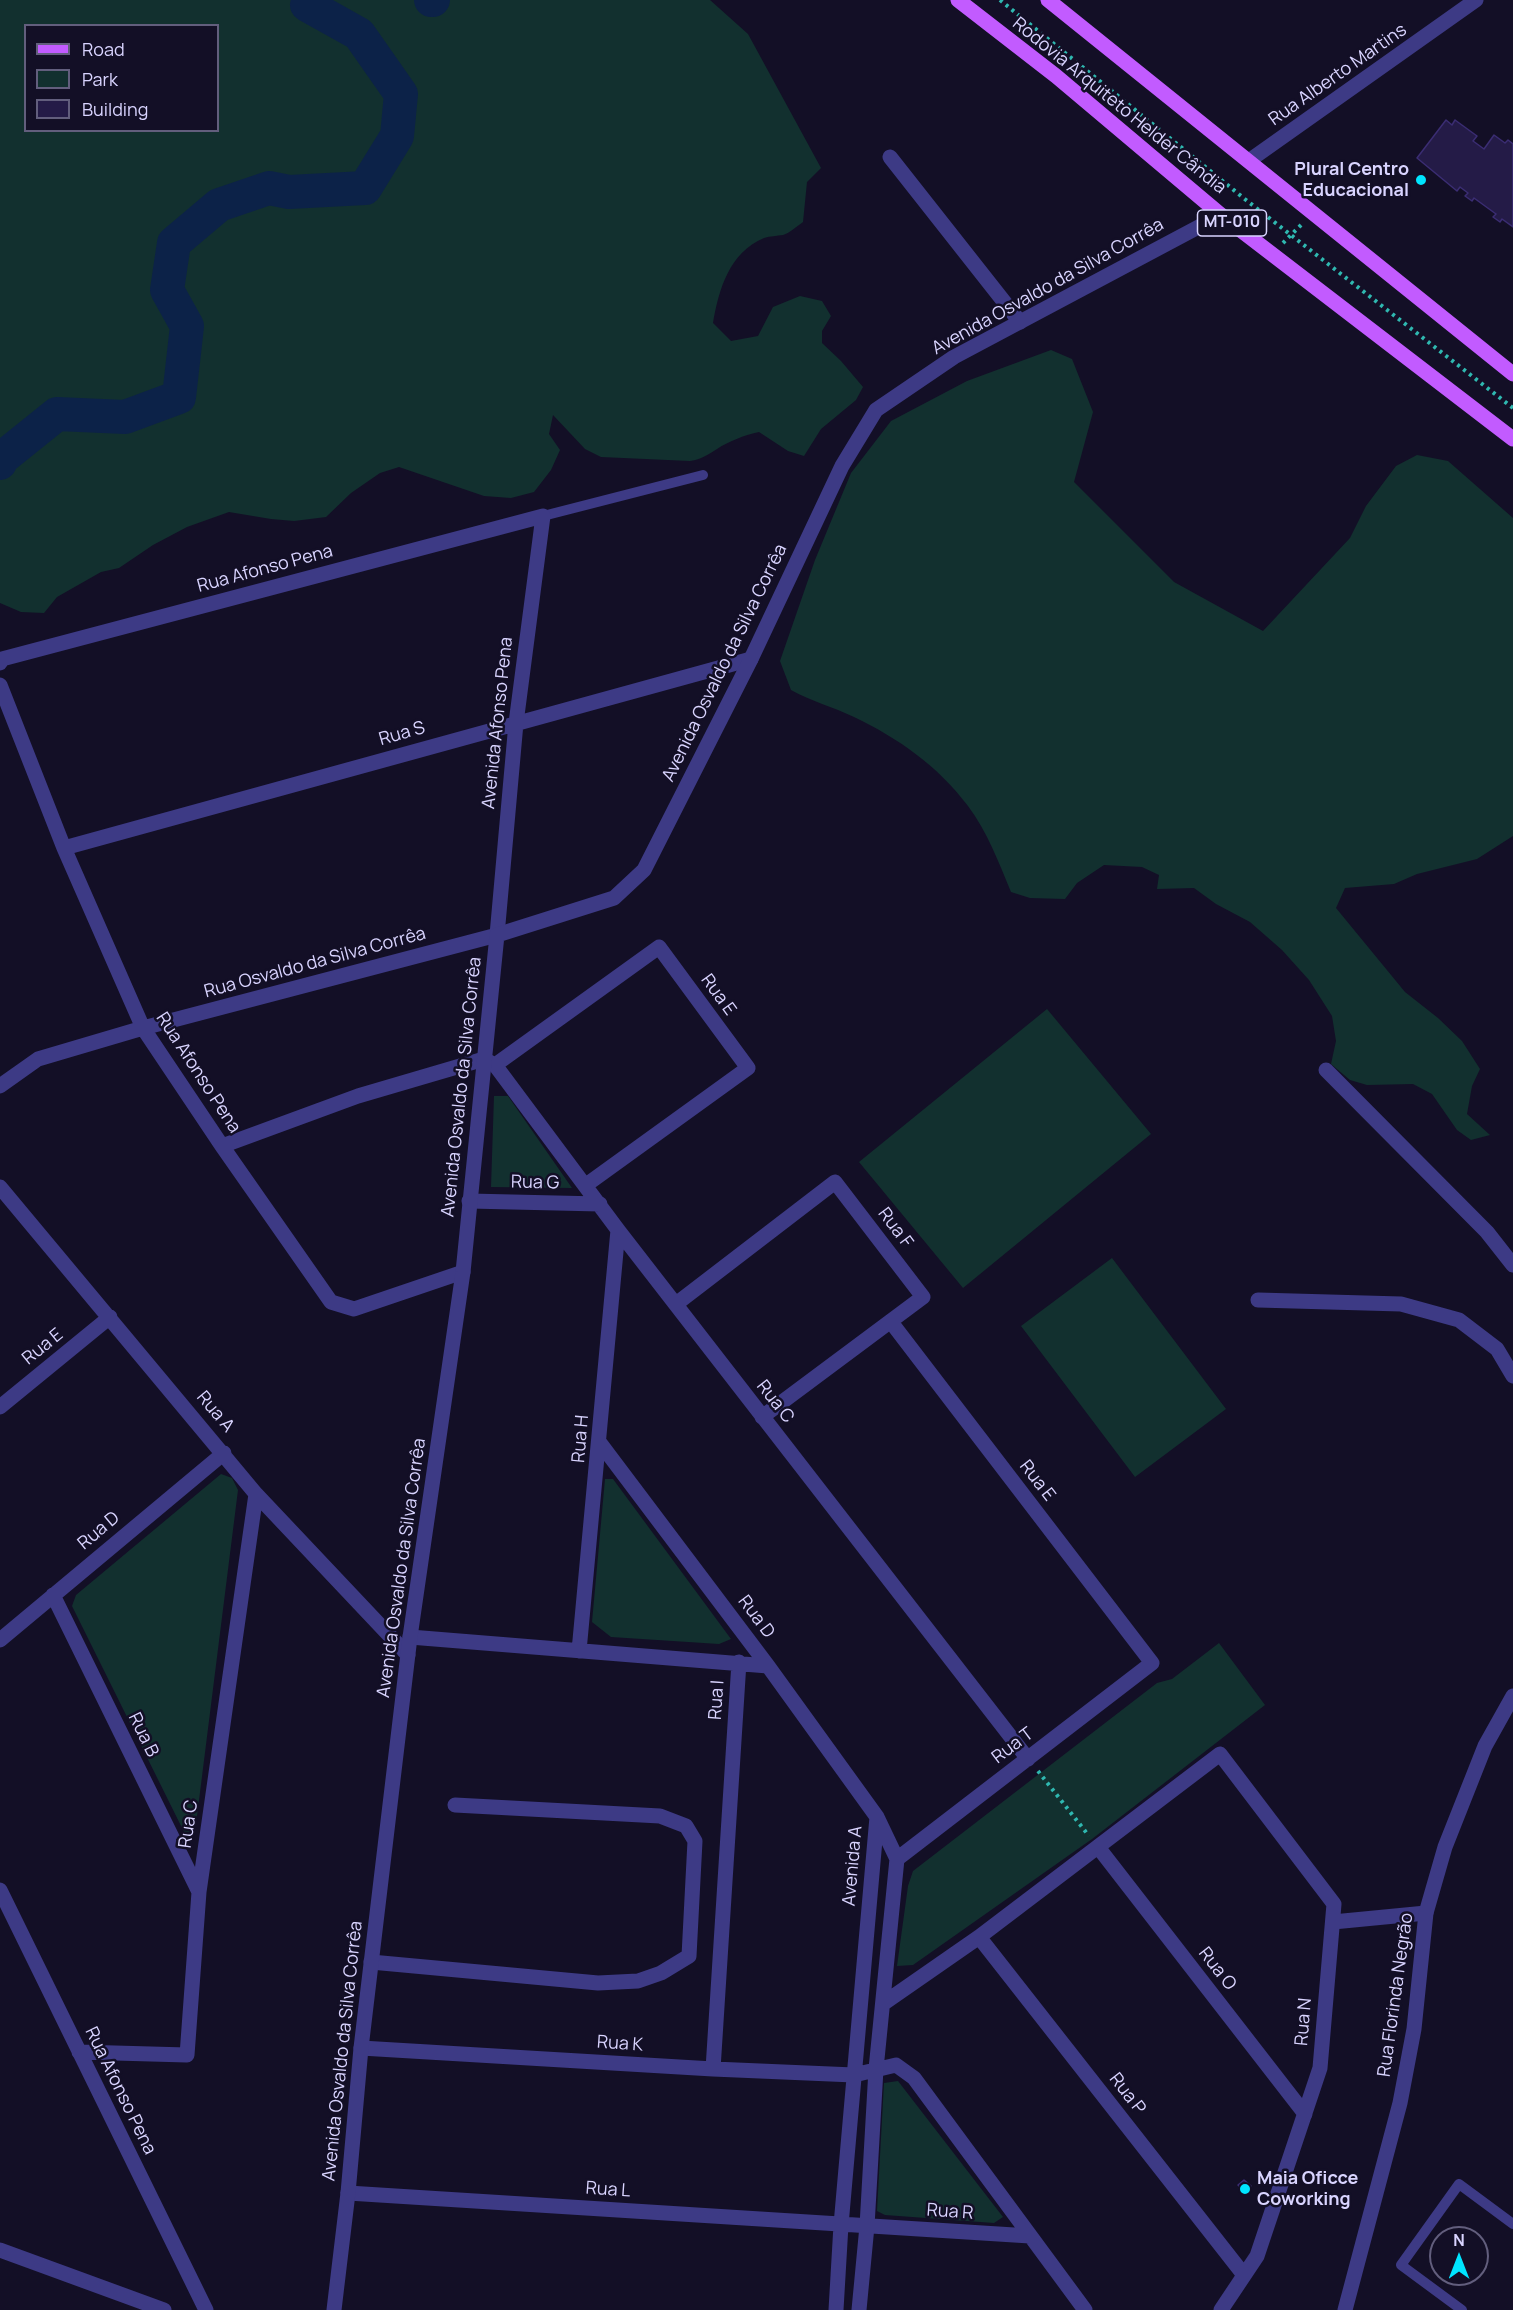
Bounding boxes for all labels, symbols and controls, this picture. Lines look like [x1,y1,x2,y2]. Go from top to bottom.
street label: Rodovia Arquiteto Helder Cândia [1008,13,1230,199]
street label: Rua Alberto Martins [1265,19,1411,131]
legend [24,24,219,132]
text: Road [82,37,125,61]
text: Park [82,67,118,91]
text: Building [82,97,148,121]
place label: Plural Centro Educacional [1294,159,1409,201]
marker: Plural Centro Educacional [1414,173,1428,187]
road number: MT-010 [1198,210,1266,236]
street label: Avenida Osvaldo da Silva Corrêa [928,214,1168,360]
street label: Rua Afonso Pena [195,541,335,597]
street label: Avenida Osvaldo da Silva Corrêa [658,541,792,785]
street label: Avenida Afonso Pena [478,636,518,810]
street label: Rua S [377,717,427,751]
street label: Rua Osvaldo da Silva Corrêa [202,923,428,1003]
street label: Avenida Osvaldo da Silva Corrêa [438,956,486,1218]
street label: Rua E [696,970,740,1020]
street label: Rua Afonso Pena [151,1009,245,1137]
street label: Rua G [511,1172,559,1194]
street label: Rua F [873,1204,917,1252]
street label: Rua E [18,1324,68,1370]
street label: Rua C [752,1376,798,1428]
street label: Rua A [192,1387,238,1437]
street label: Rua H [568,1414,594,1464]
street label: Avenida Osvaldo da Silva Corrêa [373,1437,431,1699]
street label: Rua E [1014,1456,1060,1506]
street label: Rua D [74,1507,124,1555]
street label: Rua D [733,1591,779,1643]
street label: Rua I [705,1679,729,1721]
street label: Rua B [123,1709,163,1761]
street label: Rua T [988,1723,1038,1769]
street label: Rua C [175,1798,203,1850]
street label: Avenida A [839,1825,867,1907]
street label: Rua Florinda Negrão [1374,1912,1418,2078]
street label: Avenida Osvaldo da Silva Corrêa [319,1920,367,2182]
street label: Rua O [1194,1943,1240,1995]
street label: Rua N [1291,1997,1317,2047]
street label: Rua Afonso Pena [80,2024,160,2158]
street label: Rua K [596,2032,644,2056]
street label: Rua P [1104,2069,1150,2119]
place label: Maia Oficce Coworking [1257,2168,1358,2210]
street label: Rua L [585,2178,631,2202]
marker: Maia Oficce Coworking [1238,2182,1252,2196]
street label: Rua R [926,2200,974,2224]
north arrow [1429,2226,1489,2286]
text: N [1453,2229,1465,2251]

